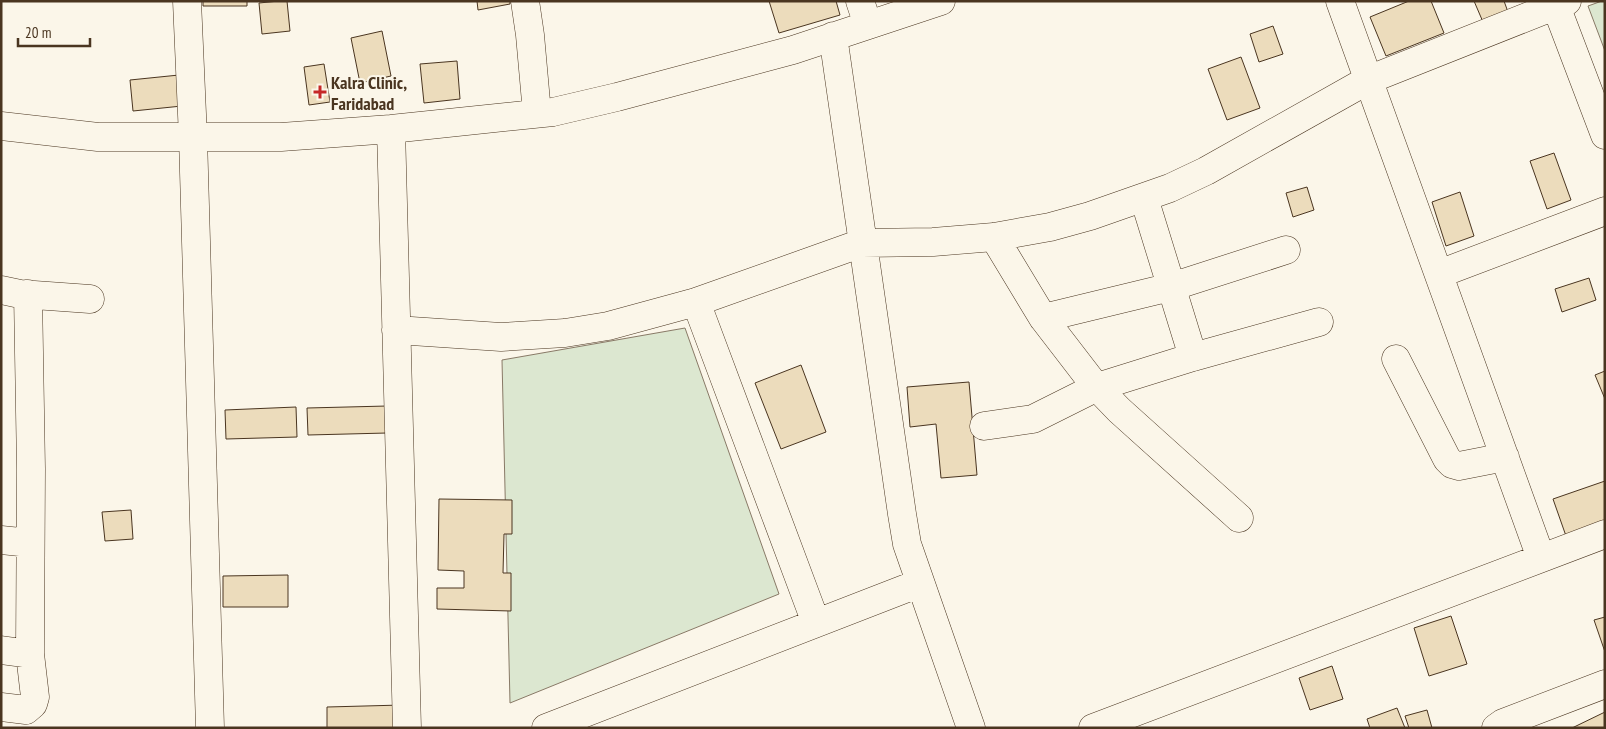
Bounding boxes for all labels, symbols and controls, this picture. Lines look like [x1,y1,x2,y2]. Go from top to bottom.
scale bar [18,15,90,47]
text: 20 m [25,23,51,42]
place label: Kalra Clinic, Faridabad [331,71,407,115]
marker: Kalra Clinic, Faridabad [313,85,327,99]

